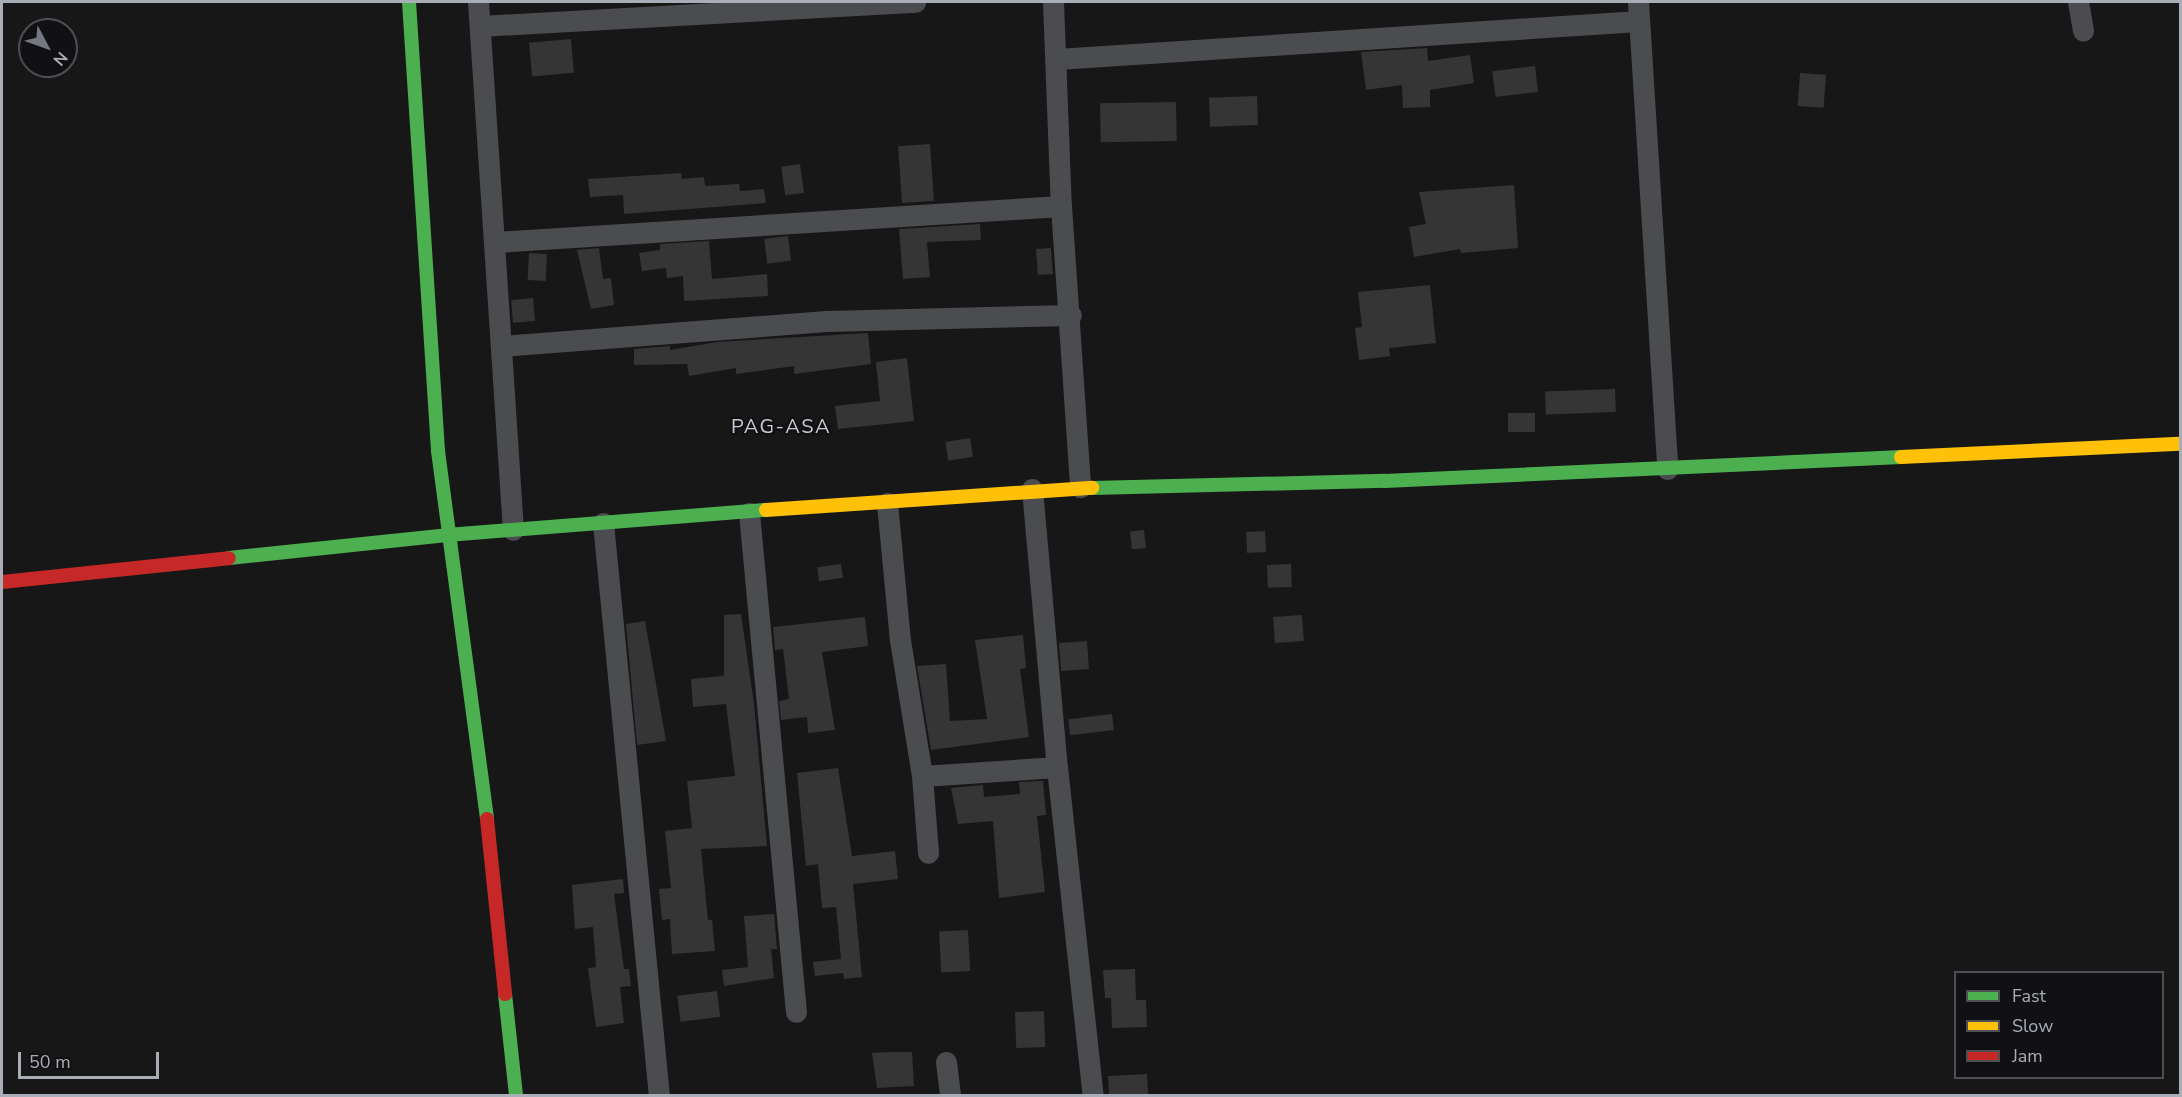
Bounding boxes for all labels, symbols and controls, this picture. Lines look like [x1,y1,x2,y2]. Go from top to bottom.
north arrow [18,18,78,78]
text: N [48,47,72,70]
district label: PAG-ASA [731,414,831,438]
legend [1954,971,2164,1079]
text: Fast [2012,984,2046,1008]
text: Slow [2012,1014,2053,1038]
scale bar [21,1040,162,1078]
text: Jam [2012,1044,2043,1068]
text: 50 m [29,1050,71,1074]

